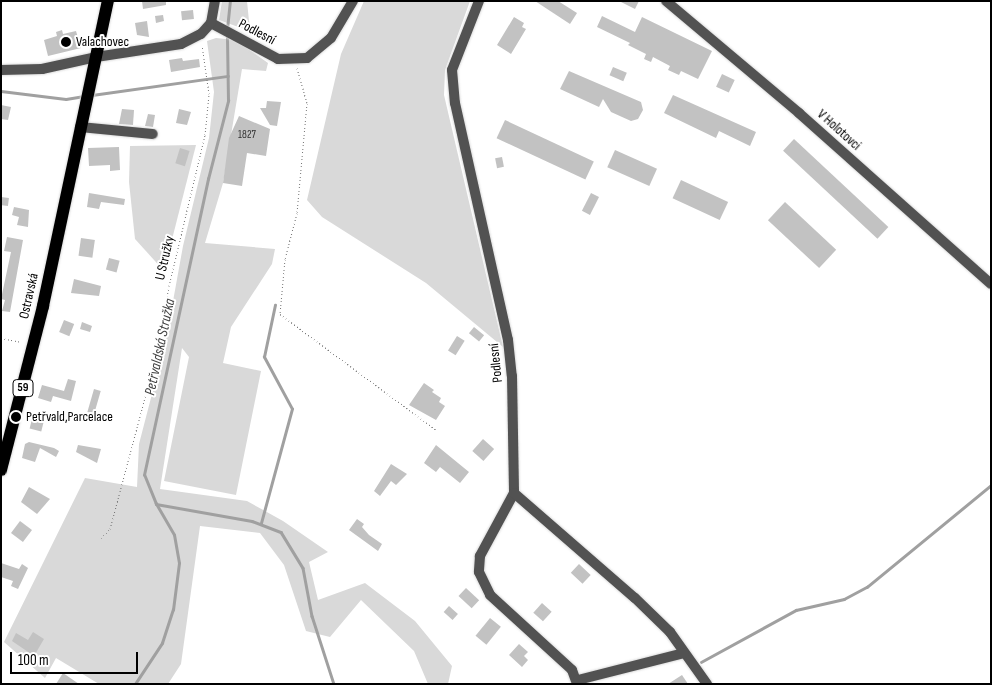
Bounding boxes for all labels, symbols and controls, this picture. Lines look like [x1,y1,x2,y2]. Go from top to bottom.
street label: Podlesní [236,15,278,49]
place label: Valachovec [76,34,129,50]
marker: Valachovec [60,36,72,48]
street label: V Holotovci [814,106,864,154]
house number: 1827 [238,128,256,142]
street label: U Stružky [152,234,178,282]
street label: Ostravská [16,271,42,321]
water label: Petřvaldská Stružka [141,297,179,397]
street label: Podlesní [486,343,506,383]
road number: 59 [12,378,34,398]
place label: Petřvald,Parcelace [26,409,113,425]
marker: Petřvald,Parcelace [10,411,22,423]
scale bar [12,642,140,674]
text: 100 m [18,651,49,670]

